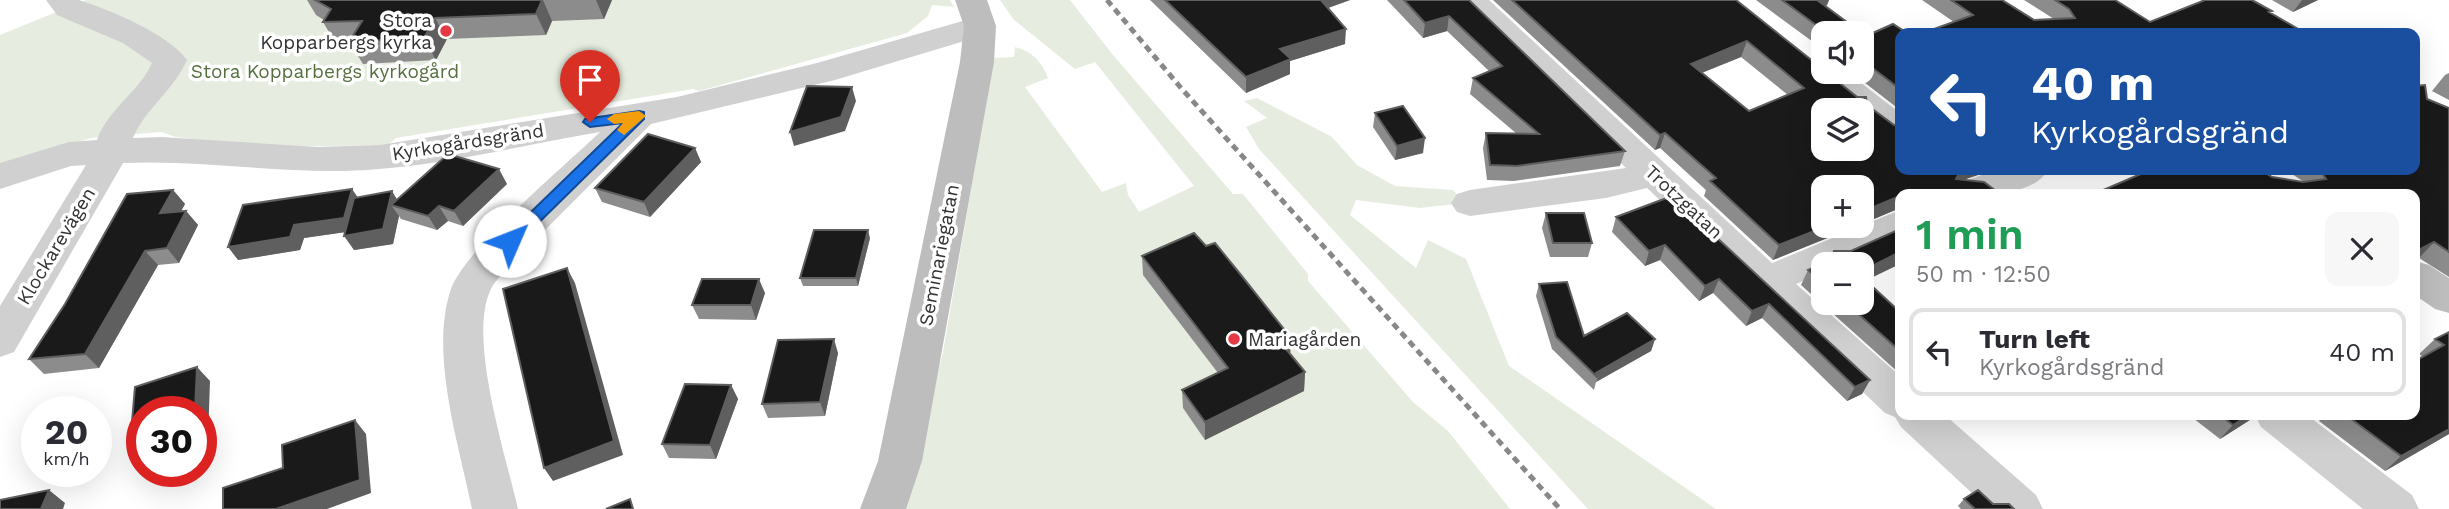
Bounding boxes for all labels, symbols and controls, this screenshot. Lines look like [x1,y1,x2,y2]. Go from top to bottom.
place label: Stora Kopparbergs kyrka [260,9,432,54]
map controls [1811,21,1874,315]
button: sound [1811,21,1874,84]
marker: Stora Kopparbergs kyrka [438,23,454,39]
pin [560,50,620,122]
text: 40 m [2031,54,2154,112]
icon: left [1916,56,2007,147]
park label: Stora Kopparbergs kyrkogård [191,60,459,83]
icon: arrive [571,61,609,99]
button: layers [1811,98,1874,161]
text: Kyrkogårdsgränd [2031,113,2289,151]
street label: Kyrkogårdsgränd [391,119,545,165]
street label: Trotzgatan [1640,160,1728,244]
button: + [1811,175,1874,238]
street label: Seminariegatan [914,182,964,328]
street label: Klockarevägen [12,183,100,309]
position arrow [473,204,547,278]
text: 1 min [1916,210,2024,259]
button: close [2325,212,2399,286]
button: − [1811,252,1874,315]
text: 50 m · 12:50 [1916,261,2051,288]
text: Turn left [1979,324,2090,354]
place label: Mariagården [1248,328,1361,351]
marker: Mariagården [1226,331,1242,347]
icon: left [1920,333,1958,371]
text: 40 m [2329,337,2395,367]
text: Kyrkogårdsgränd [1979,354,2164,381]
speed limit sign: 30 [126,396,217,487]
text: 20 [45,411,88,453]
text: km/h [43,448,90,469]

